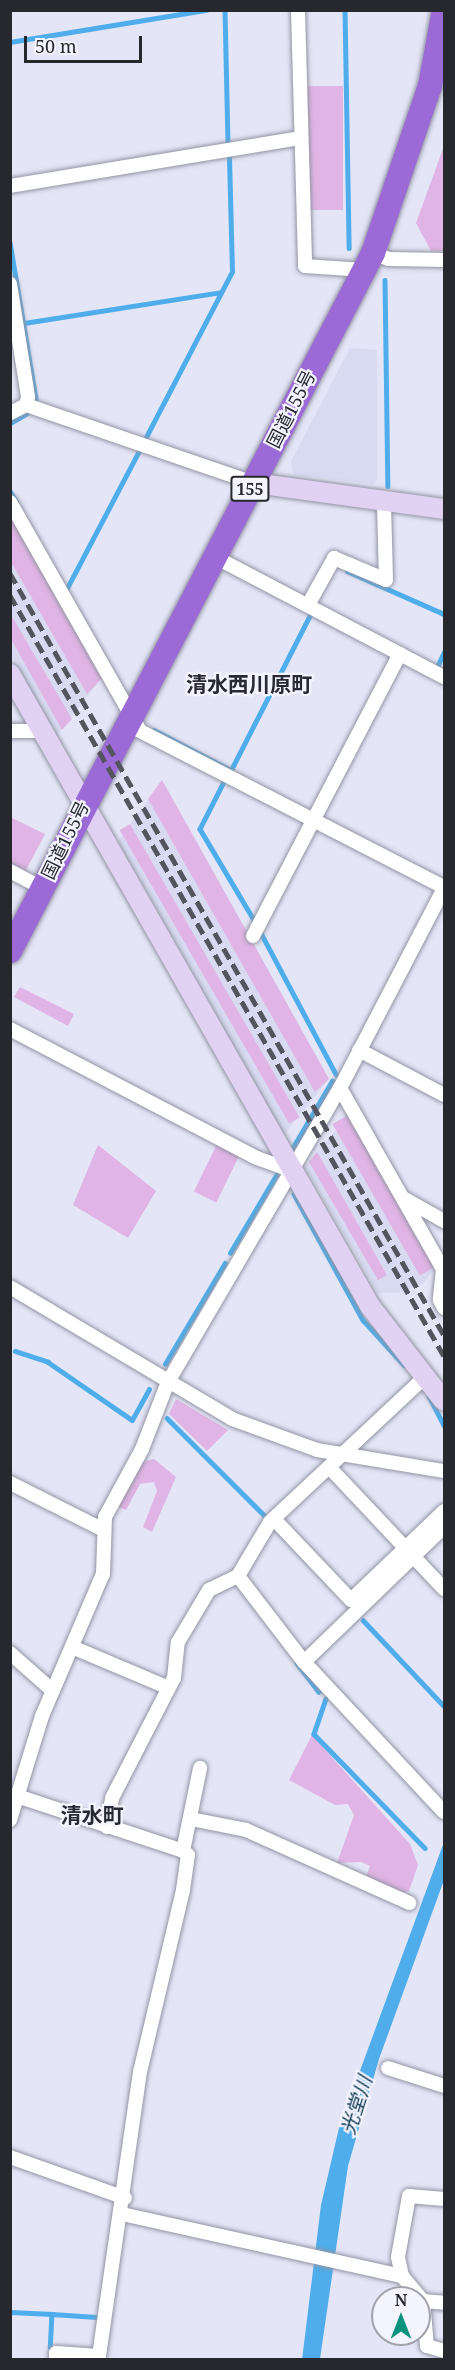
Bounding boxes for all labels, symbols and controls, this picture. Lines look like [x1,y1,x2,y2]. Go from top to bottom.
scale bar [27,24,146,62]
text: 50 m [35,34,77,58]
street label: 国道155号 [262,367,320,451]
road number: 155 [229,476,271,502]
district label: 清水西川原町 [186,671,312,697]
street label: 国道155号 [37,797,93,883]
district label: 清水町 [61,1802,123,1828]
water label: 光堂川 [335,2073,377,2137]
north arrow [371,2286,431,2346]
text: N [395,2289,407,2311]

